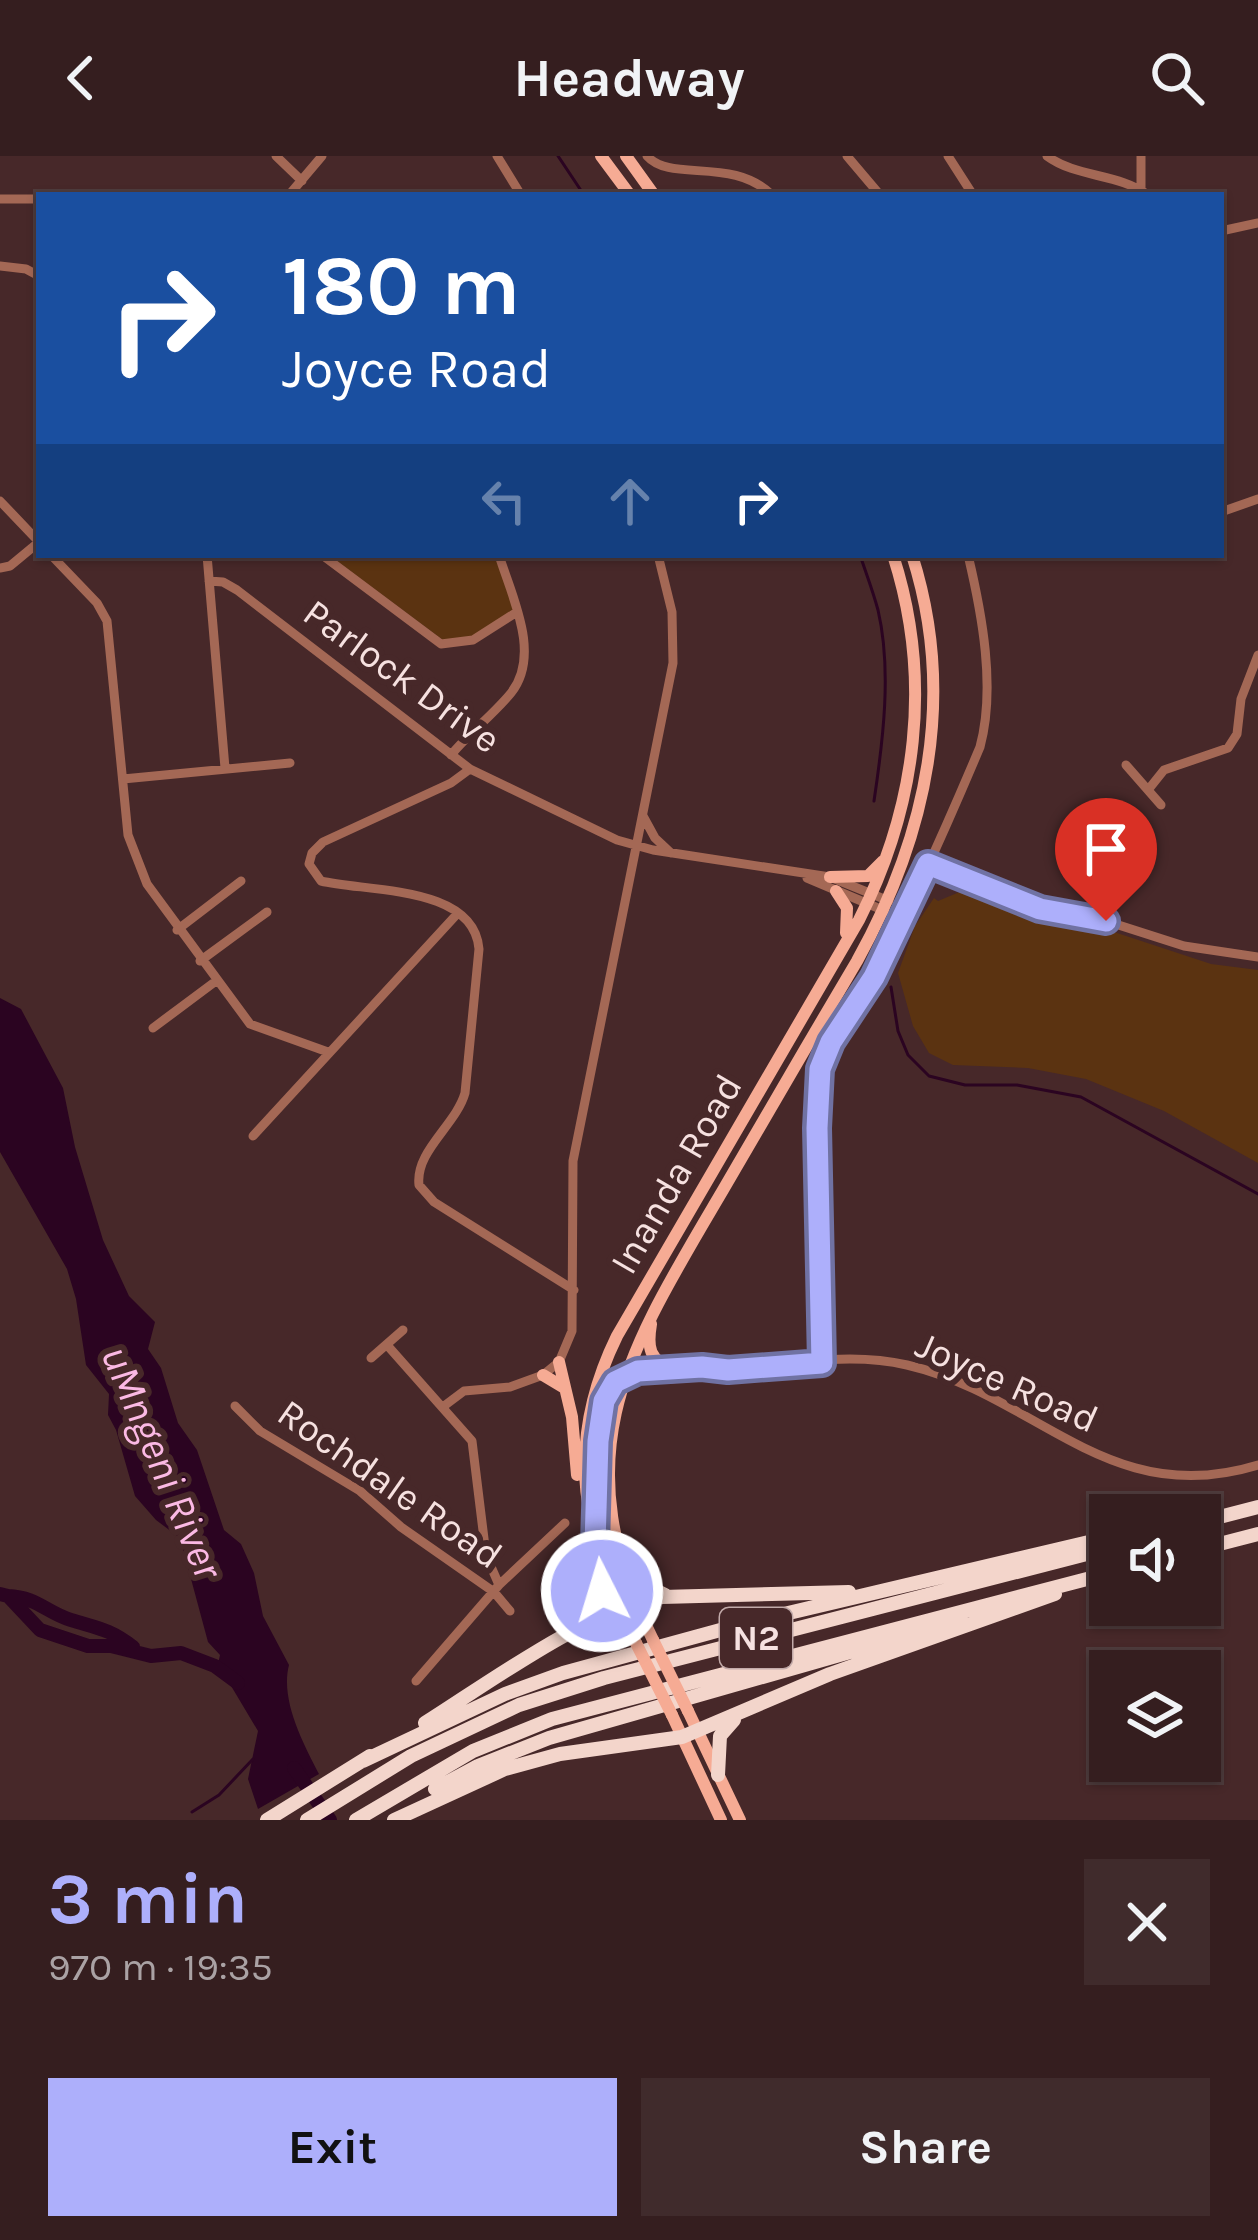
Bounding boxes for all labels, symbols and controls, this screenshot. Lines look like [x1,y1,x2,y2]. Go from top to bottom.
icon: back [48,45,114,111]
icon: search [1144,45,1210,111]
text: Headway [513,46,745,110]
text: 180 m [282,237,520,335]
icon: right [84,240,240,396]
text: Joyce Road [282,337,551,401]
icon: left [471,468,537,534]
icon: ahead [597,468,663,534]
icon: right [723,468,789,534]
street label: Parlock Drive [295,589,509,763]
pin [1055,798,1157,921]
icon: arrive [1073,816,1139,882]
street label: Inanda Road [600,1066,752,1282]
street label: Joyce Road [909,1321,1105,1443]
water label: uMngeni River [90,1338,234,1588]
street label: Rochdale Road [269,1390,511,1578]
map controls [1089,1494,1221,1782]
button: sound [1089,1494,1221,1626]
position arrow [539,1528,665,1654]
road number: N2 [720,1608,792,1668]
button: layers [1089,1650,1221,1782]
text: 3 min [48,1857,248,1941]
button: close [1084,1859,1210,1985]
text: 970 m · 19:35 [48,1944,273,1990]
button: Exit [48,2078,617,2216]
button: Share [641,2078,1210,2216]

